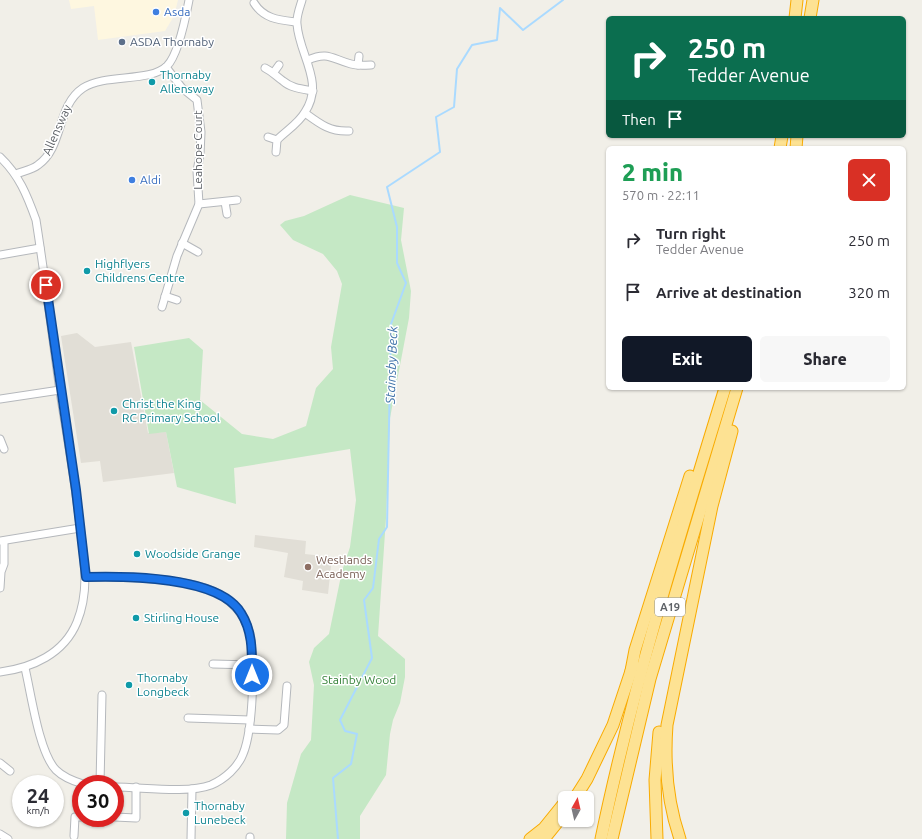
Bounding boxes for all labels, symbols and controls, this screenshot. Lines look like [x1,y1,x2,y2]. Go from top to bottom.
place label: Asda [164,5,190,18]
marker: Asda [151,7,161,17]
icon: right [622,32,674,84]
text: 250 m [688,32,766,63]
place label: ASDA Thornaby [130,35,214,48]
marker: ASDA Thornaby [117,37,127,47]
text: Tedder Avenue [688,65,810,85]
place label: Thornaby Allensway [160,68,214,95]
marker: Thornaby Allensway [147,77,157,87]
street label: Allensway [40,102,74,157]
icon: arrive [664,108,686,130]
street label: Leahope Court [191,110,204,190]
text: Then [622,111,656,128]
text: 2 min [622,159,683,186]
button: close [848,159,890,201]
place label: Aldi [140,173,161,186]
marker: Aldi [127,175,137,185]
text: 570 m · 22:11 [622,188,700,202]
text: Turn right [656,225,726,242]
icon: right [622,229,644,251]
text: 250 m [848,232,890,249]
text: Tedder Avenue [656,242,744,256]
place label: Highflyers Childrens Centre [95,257,185,284]
marker: Highflyers Childrens Centre [82,266,92,276]
pin [29,268,63,302]
icon: arrive [35,274,57,296]
icon: arrive [622,281,644,303]
text: Arrive at destination [656,284,802,301]
text: 320 m [848,284,890,301]
water label: Stainsby Beck [383,325,399,405]
button: Exit [622,336,752,382]
button: Share [760,336,890,382]
place label: Christ the King RC Primary School [122,397,220,424]
marker: Christ the King RC Primary School [109,406,119,416]
place label: Woodside Grange [145,547,241,560]
marker: Woodside Grange [132,549,142,559]
place label: Westlands Academy [316,553,372,580]
marker: Westlands Academy [303,562,313,572]
road number: A19 [655,598,685,616]
place label: Stirling House [144,611,219,624]
marker: Stirling House [131,613,141,623]
position arrow [231,654,273,696]
place label: Thornaby Longbeck [137,671,189,698]
park label: Stainby Wood [322,673,396,686]
marker: Thornaby Longbeck [124,680,134,690]
speed limit sign: 30 [72,775,124,827]
text: 24 [27,784,49,807]
north arrow [558,791,594,827]
map controls [558,791,594,827]
place label: Thornaby Lunebeck [194,799,246,826]
text: km/h [26,805,50,816]
marker: Thornaby Lunebeck [181,808,191,818]

